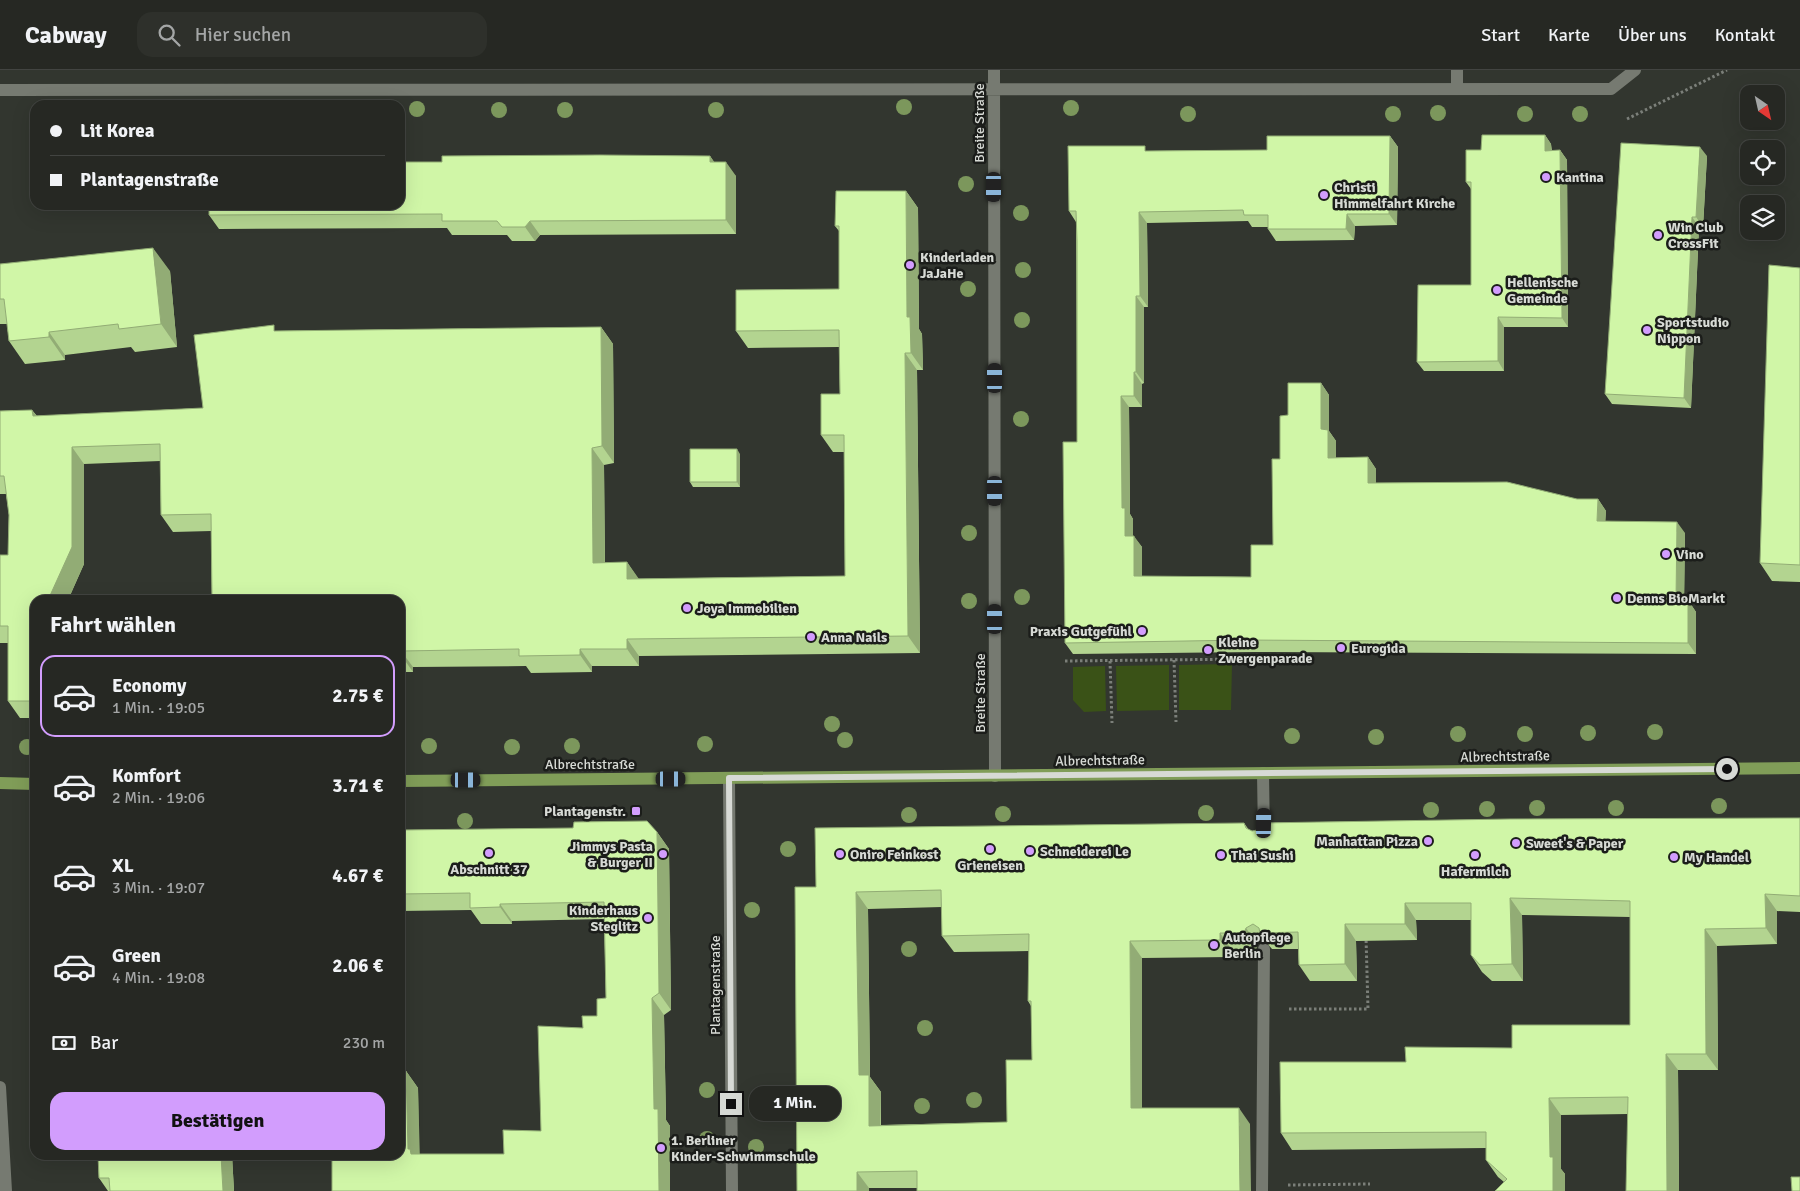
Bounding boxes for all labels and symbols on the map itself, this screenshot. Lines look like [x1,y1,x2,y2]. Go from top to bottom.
street label: Breite Straße [971,83,988,163]
north arrow [1740,85,1785,130]
place label: Kantina [1556,169,1604,186]
marker: Kantina [1540,171,1552,183]
car [986,172,1001,202]
place label: Christi Himmelfahrt Kirche [1334,179,1455,212]
marker: Christi Himmelfahrt Kirche [1318,189,1330,201]
place label: Win Club CrossFit [1668,219,1724,252]
marker: Win Club CrossFit [1652,229,1664,241]
place label: Kinderladen JaJaHe [920,249,995,282]
marker: Kinderladen JaJaHe [904,259,916,271]
place label: Hellenische Gemeinde [1507,274,1578,307]
marker: Hellenische Gemeinde [1491,284,1503,296]
place label: Sportstudio Nippon [1657,314,1729,347]
marker: Sportstudio Nippon [1641,324,1653,336]
car [987,363,1002,393]
car [987,476,1002,506]
place label: Vino [1676,546,1704,563]
marker: Vino [1660,548,1672,560]
place label: Denns BioMarkt [1627,590,1726,607]
marker: Denns BioMarkt [1611,592,1623,604]
place label: Joya Immobilien [697,600,797,617]
marker: Joya Immobilien [681,602,693,614]
car [987,604,1002,634]
place label: Praxis Gutgefühl [1030,623,1133,640]
marker: Praxis Gutgefühl [1136,625,1148,637]
place label: Anna Nails [821,629,887,646]
marker: Anna Nails [805,631,817,643]
place label: Kleine Zwergenparade [1218,634,1313,667]
place label: Eurogida [1351,640,1406,657]
marker: Eurogida [1335,642,1347,654]
marker: Kleine Zwergenparade [1202,644,1214,656]
street label: Breite Straße [972,653,989,733]
street label: Albrechtstraße [1460,747,1550,766]
street label: Albrechtstraße [1055,751,1145,770]
street label: Albrechtstraße [545,756,635,773]
route start [1716,758,1738,780]
car [656,772,686,787]
car [451,773,481,788]
place label: Plantagenstr. [544,803,626,820]
marker: Plantagenstr. [630,805,642,817]
car [1256,808,1271,838]
place label: Manhattan Pizza [1316,833,1418,850]
marker: Manhattan Pizza [1422,835,1434,847]
place label: Sweet's & Paper [1526,835,1624,852]
marker: Sweet's & Paper [1510,837,1522,849]
place label: Jimmys Pasta & Burger II [570,838,653,871]
marker: Grieneisen [984,843,996,855]
place label: Schneiderei Le [1040,843,1129,860]
marker: Schneiderei Le [1024,845,1036,857]
place label: Oniro Feinkost [850,846,939,863]
marker: Abschnitt 37 [483,847,495,859]
place label: Thai Sushi [1231,847,1294,864]
marker: Jimmys Pasta & Burger II [657,848,669,860]
marker: Oniro Feinkost [834,848,846,860]
marker: Thai Sushi [1215,849,1227,861]
marker: Hafermilch [1469,849,1481,861]
place label: My Handel [1684,849,1750,866]
marker: My Handel [1668,851,1680,863]
place label: Grieneisen [957,857,1023,874]
place label: Abschnitt 37 [450,861,528,878]
place label: Hafermilch [1441,863,1510,880]
place label: Kinderhaus Steglitz [569,902,638,935]
marker: Kinderhaus Steglitz [642,912,654,924]
place label: Autopflege Berlin [1224,929,1291,962]
street label: Plantagenstraße [707,935,724,1035]
marker: Autopflege Berlin [1208,939,1220,951]
callout: 1 Min. [748,1086,841,1122]
route end [720,1093,742,1115]
place label: 1. Berliner Kinder-Schwimmschule [671,1132,816,1165]
marker: 1. Berliner Kinder-Schwimmschule [655,1142,667,1154]

